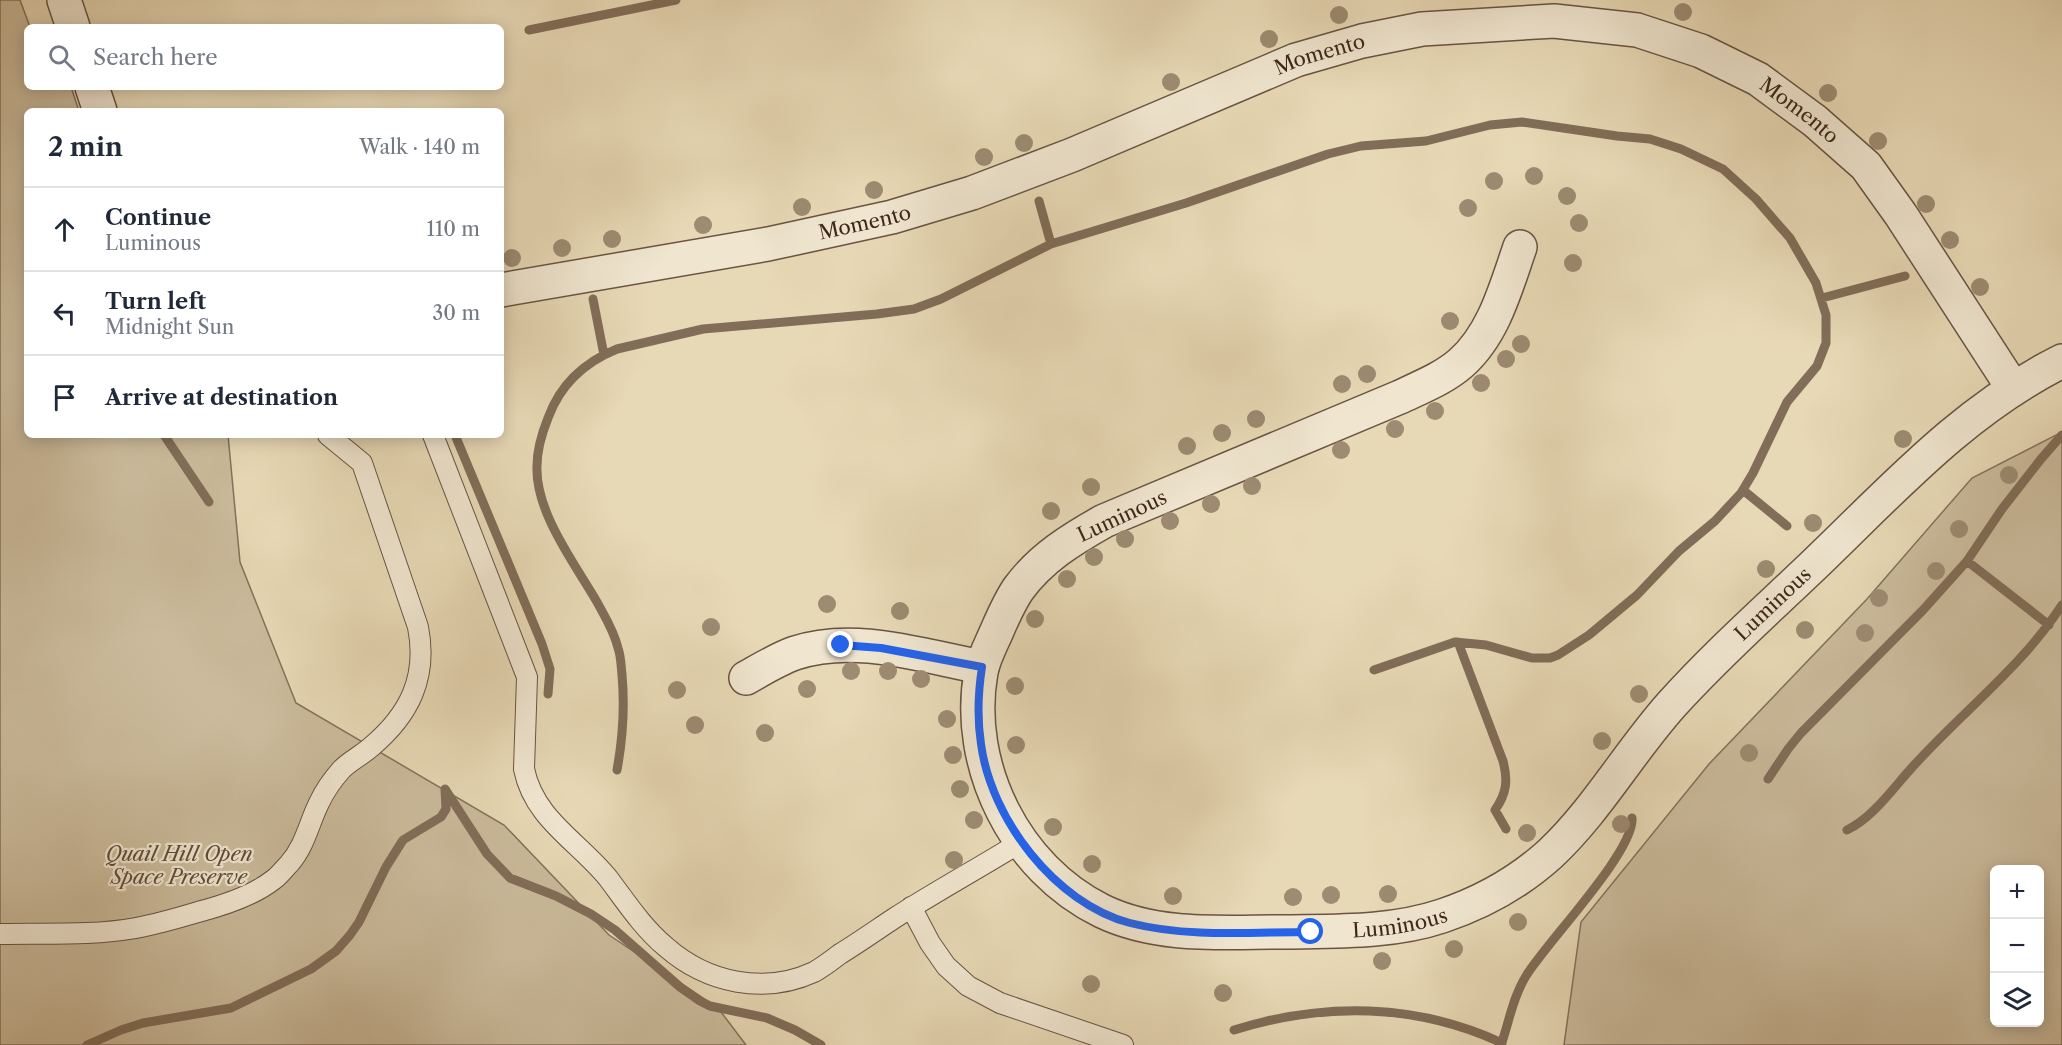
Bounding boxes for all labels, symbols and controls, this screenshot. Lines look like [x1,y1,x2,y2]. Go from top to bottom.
search box [24,24,504,90]
street label: Momento [1271,29,1368,80]
icon: search [45,41,78,74]
text: Search here [93,44,218,71]
street label: Momento [1755,72,1844,148]
text: 2 min [48,131,123,163]
text: Walk · 140 m [359,135,480,159]
street label: Momento [816,200,914,245]
text: Continue [105,204,211,231]
icon: ahead [48,213,81,246]
text: 110 m [427,217,480,241]
text: Luminous [105,231,201,255]
text: Turn left [105,288,206,315]
icon: left [48,297,81,330]
text: 30 m [432,301,480,325]
text: Midnight Sun [105,315,234,339]
icon: arrive [48,381,81,414]
text: Arrive at destination [105,384,338,411]
street label: Luminous [1073,485,1171,547]
street label: Luminous [1730,562,1816,646]
route end [827,631,853,657]
park label: Quail Hill Open Space Preserve [105,842,253,889]
map controls [1990,865,2044,1027]
button: + [1990,865,2044,919]
street label: Luminous [1352,903,1451,943]
route start [1297,918,1323,944]
button: − [1990,919,2044,973]
button: layers [1990,973,2044,1027]

